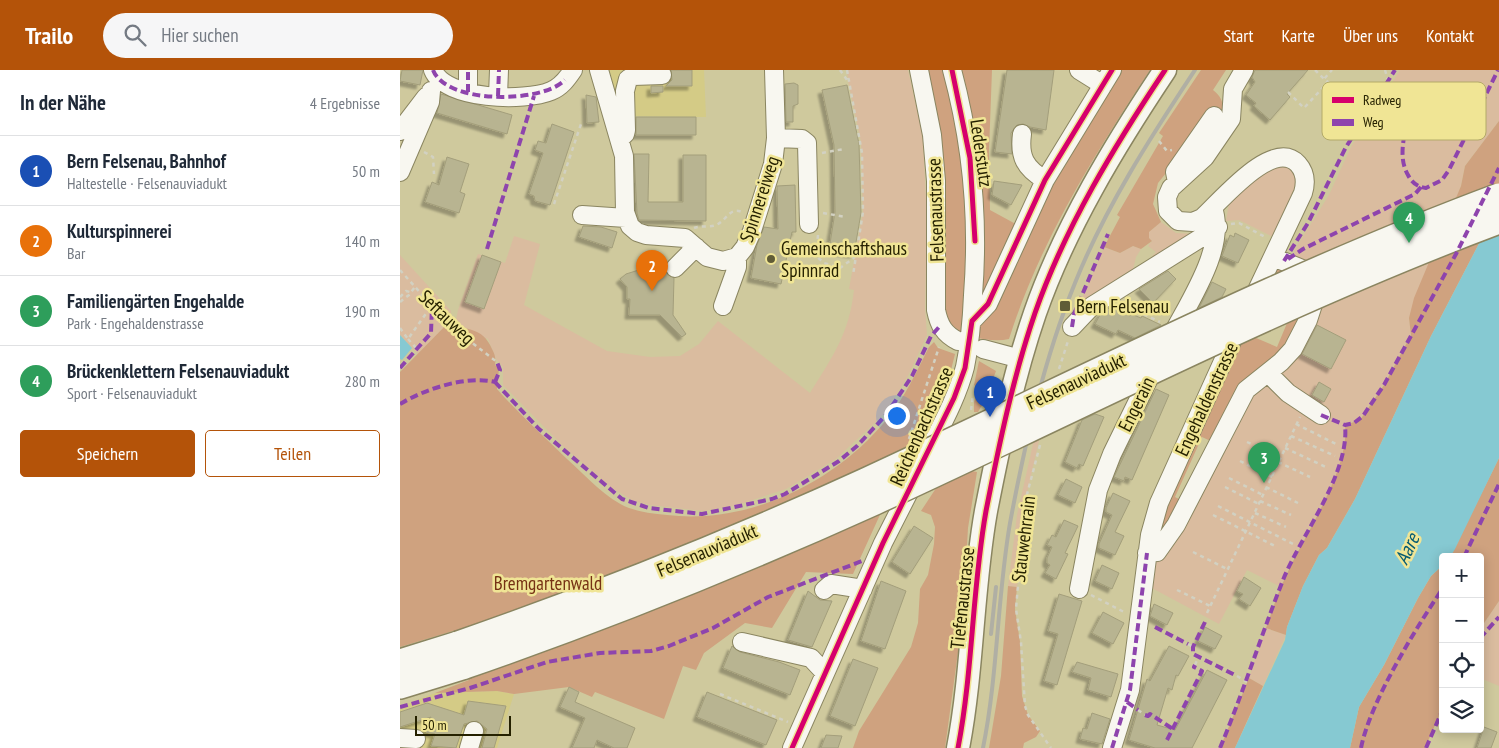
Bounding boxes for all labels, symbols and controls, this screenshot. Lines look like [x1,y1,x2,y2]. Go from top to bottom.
search box [103,13,453,58]
text: Trailo [25,20,73,51]
icon: search [121,21,149,49]
text: Hier suchen [161,23,239,47]
text: Start [1223,24,1254,47]
text: Karte [1282,24,1315,47]
text: Über uns [1343,24,1398,47]
text: Kontakt [1426,24,1474,47]
legend [1322,82,1486,140]
text: In der Nähe [20,89,106,116]
text: Radweg [1363,91,1401,109]
text: 4 Ergebnisse [310,93,380,113]
text: Weg [1363,113,1384,131]
street label: Lederstutz [965,118,999,189]
text: Bern Felsenau, Bahnhof [67,149,226,173]
street label: Spinnereiweg [734,153,784,245]
street label: Felsenaustrasse [921,158,949,262]
text: 1 [32,161,40,181]
text: 50 m [352,161,380,181]
text: Haltestelle · Felsenauviadukt [67,173,227,193]
pin: 4 [1393,202,1425,243]
text: Kulturspinnerei [67,219,172,243]
text: 2 [32,231,40,251]
text: 140 m [345,231,380,251]
place label: Gemeinschaftshaus Spinnrad [781,236,907,282]
text: Bar [67,243,85,263]
pin: 2 [636,250,668,291]
marker: Gemeinschaftshaus Spinnrad [765,253,777,265]
street label: Seftauweg [414,285,480,349]
text: Familiengärten Engehalde [67,289,244,313]
place label: Bern Felsenau [1076,294,1169,318]
marker: Bern Felsenau [1058,299,1072,313]
text: 3 [32,301,40,321]
text: 190 m [345,301,380,321]
text: Park · Engehaldenstrasse [67,313,204,333]
street label: Engehaldenstrasse [1169,338,1243,460]
street label: Felsenauviadukt [1023,347,1130,414]
text: Brückenklettern Felsenauviadukt [67,359,289,383]
street label: Reichenbachstrasse [884,363,958,489]
text: 4 [32,371,40,391]
text: 280 m [345,371,380,391]
street label: Engerain [1113,373,1159,435]
pin: 1 [974,376,1006,417]
text: Sport · Felsenauviadukt [67,383,197,403]
your location [884,403,910,429]
button: Speichern [20,430,195,477]
button: Teilen [205,430,380,477]
pin: 3 [1248,442,1280,483]
street label: Stauwehrrain [1006,494,1040,584]
street label: Felsenauviadukt [653,518,762,582]
water label: Aare [1389,528,1426,569]
street label: Tiefenaustrasse [945,546,979,650]
map controls [1439,553,1484,733]
button: + [1439,553,1484,598]
park label: Bremgartenwald [494,571,602,595]
button: − [1439,598,1484,643]
button: locate [1439,643,1484,688]
button: layers [1439,688,1484,733]
scale bar [415,713,511,736]
text: 50 m [422,716,447,734]

